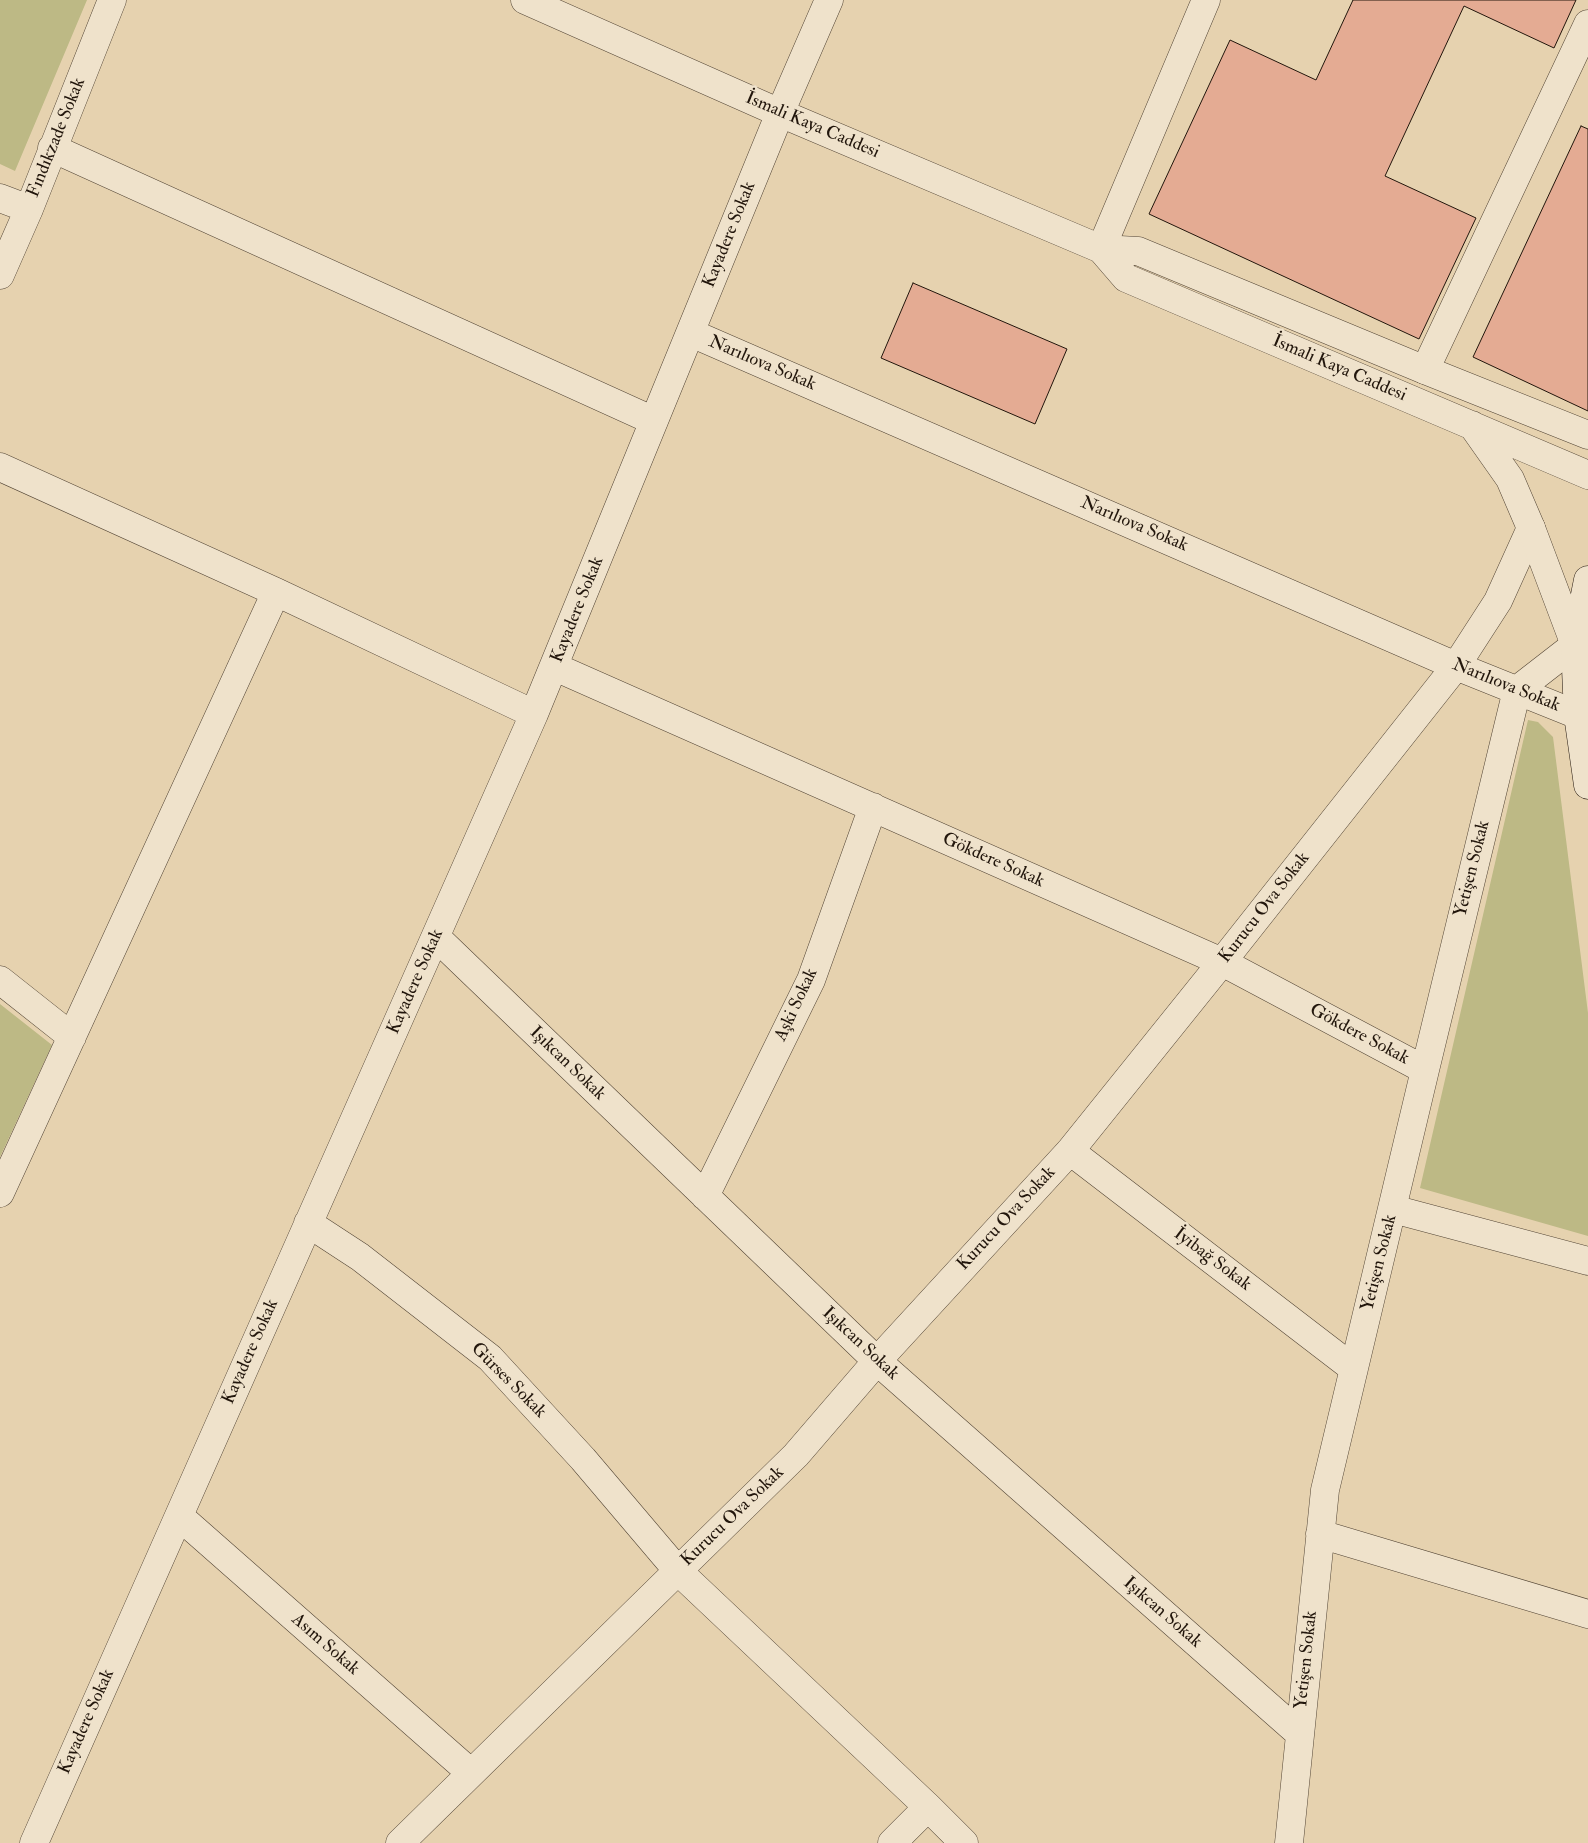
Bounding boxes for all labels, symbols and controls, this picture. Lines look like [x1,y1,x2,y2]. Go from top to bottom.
street label: Fındıkzade Sokak [23,75,91,201]
street label: İsmali Kaya Caddesi [742,88,882,164]
street label: Kayadere Sokak [699,179,761,291]
street label: İsmali Kaya Caddesi [1269,331,1409,407]
street label: Narılıova Sokak [705,332,819,396]
street label: Narılıova Sokak [1077,493,1191,557]
street label: Kayadere Sokak [547,554,609,666]
street label: Narılıova Sokak [1449,655,1563,717]
street label: Yetişen Sokak [1451,819,1495,919]
street label: Gökdere Sokak [939,829,1047,893]
street label: Kurucu Ova Sokak [1215,848,1315,968]
street label: Kayadere Sokak [383,926,449,1038]
street label: Aşki Sokak [771,965,823,1045]
street label: Gökdere Sokak [1306,1000,1412,1070]
street label: Işıkcan Sokak [524,1022,610,1106]
street label: Kurucu Ova Sokak [953,1162,1061,1276]
street label: Yetişen Sokak [1358,1213,1402,1313]
street label: İyibağ Sokak [1169,1224,1255,1296]
street label: Kayadere Sokak [218,1296,284,1408]
street label: Işıkcan Sokak [817,1303,903,1385]
street label: Gürses Sokak [466,1339,550,1423]
street label: Kurucu Ova Sokak [677,1462,789,1572]
street label: Işıkcan Sokak [1118,1573,1206,1653]
street label: Asım Sokak [287,1610,363,1680]
street label: Yetişen Sokak [1291,1610,1323,1710]
street label: Kayadere Sokak [54,1666,120,1778]

